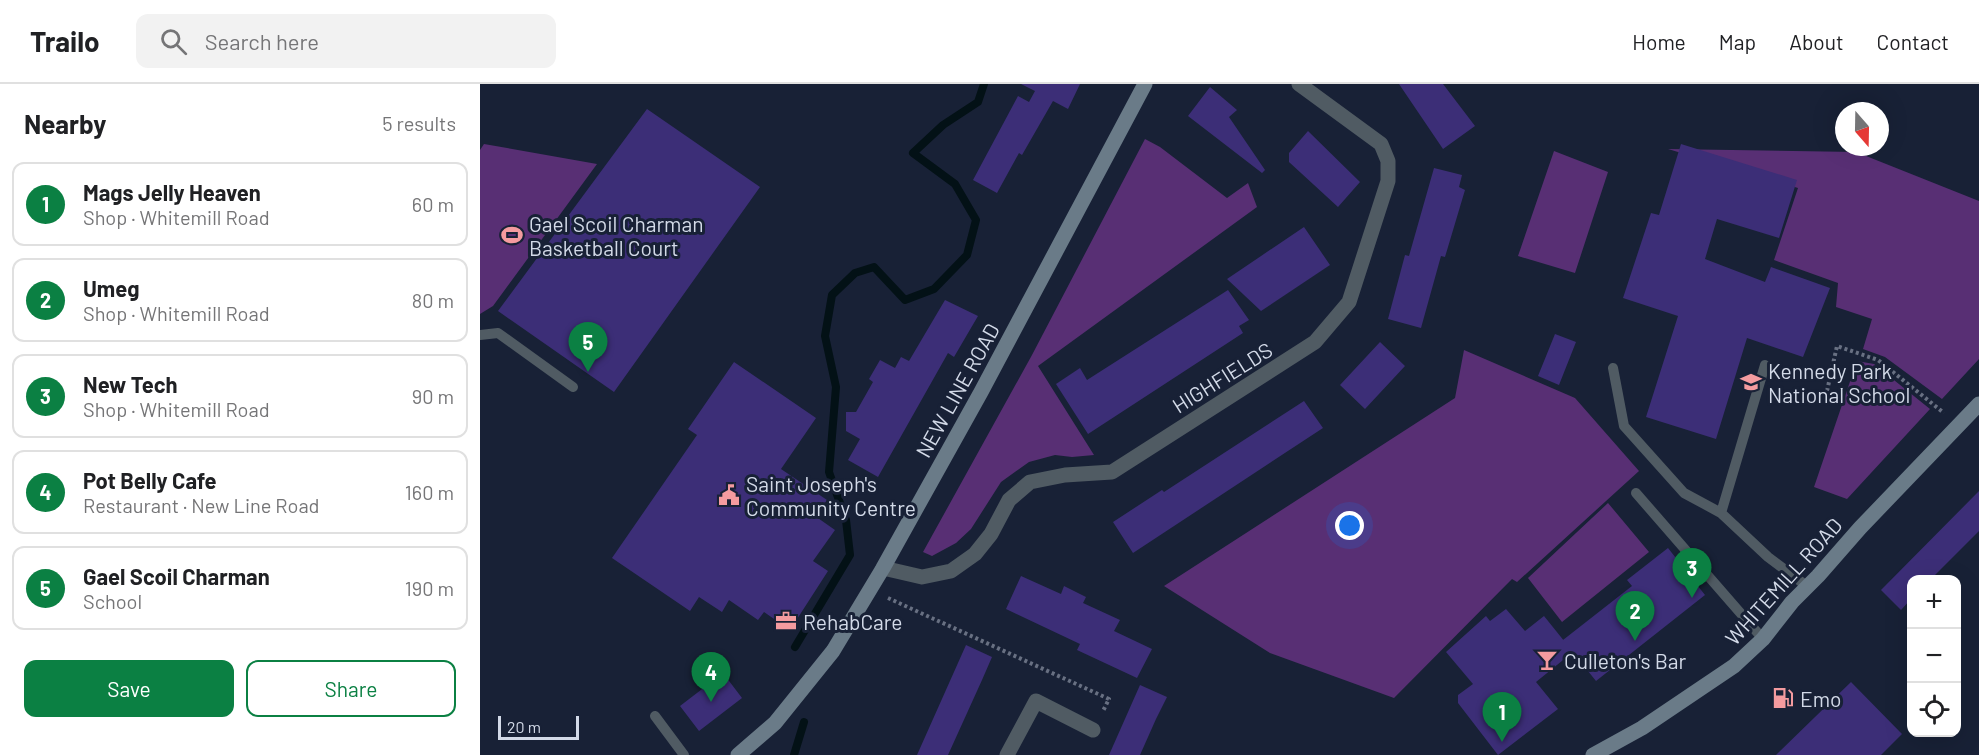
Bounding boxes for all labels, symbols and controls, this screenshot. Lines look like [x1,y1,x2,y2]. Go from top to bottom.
search box [136,14,556,68]
text: Trailo [30,24,100,58]
icon: search [157,25,190,58]
text: Search here [205,28,319,54]
text: Home [1632,29,1686,54]
text: Map [1719,29,1756,54]
text: About [1789,29,1844,54]
text: Contact [1877,29,1949,54]
north arrow [1835,102,1889,156]
text: Nearby [24,108,106,139]
text: 5 results [382,111,456,135]
text: Mags Jelly Heaven [83,179,261,205]
text: 1 [42,192,49,216]
text: 60 m [412,192,454,216]
text: Shop · Whitemill Road [83,205,270,229]
place label: Gael Scoil Charman Basketball Court [529,211,704,260]
sports icon: Gael Scoil Charman Basketball Court [500,223,524,247]
text: Umeg [83,275,139,301]
text: 2 [40,288,51,312]
text: 80 m [412,288,454,312]
text: Shop · Whitemill Road [83,301,270,325]
street label: NEW LINE ROAD [910,319,1004,461]
pin: 5 [568,322,608,372]
street label: HIGHFIELDS [1167,336,1277,418]
place label: Kennedy Park National School [1768,358,1910,407]
school or university icon: Kennedy Park National School [1739,370,1763,394]
text: New Tech [83,371,178,397]
text: 3 [40,384,51,408]
text: 90 m [412,384,454,408]
text: Shop · Whitemill Road [83,397,270,421]
text: Pot Belly Cafe [83,467,217,493]
place label: Saint Joseph's Community Centre [746,471,916,520]
text: 4 [39,480,52,504]
text: 160 m [405,480,454,504]
public building icon: Saint Joseph's Community Centre [717,483,741,507]
text: Restaurant · New Line Road [83,493,320,517]
your location [1335,511,1364,540]
street label: WHITEMILL ROAD [1719,512,1847,650]
pin: 3 [1672,548,1712,598]
text: Gael Scoil Charman [83,563,270,589]
map controls [1907,575,1961,737]
button: + [1907,575,1961,629]
text: 5 [40,576,51,600]
text: 190 m [405,576,454,600]
text: School [83,589,142,613]
pin: 2 [1616,592,1654,641]
office icon: RehabCare [774,609,798,633]
place label: RehabCare [803,609,903,634]
button: − [1907,629,1961,683]
bar icon: Culleton's Bar [1535,648,1559,672]
place label: Culleton's Bar [1564,648,1686,673]
pin: 4 [692,652,730,702]
button: Save [24,660,234,717]
button: Share [246,660,456,717]
button: locate [1907,683,1961,737]
fuel station icon: Emo [1771,686,1795,710]
place label: Emo [1800,686,1841,711]
pin: 1 [1482,692,1522,742]
scale bar [498,713,579,740]
text: 20 m [507,717,541,736]

